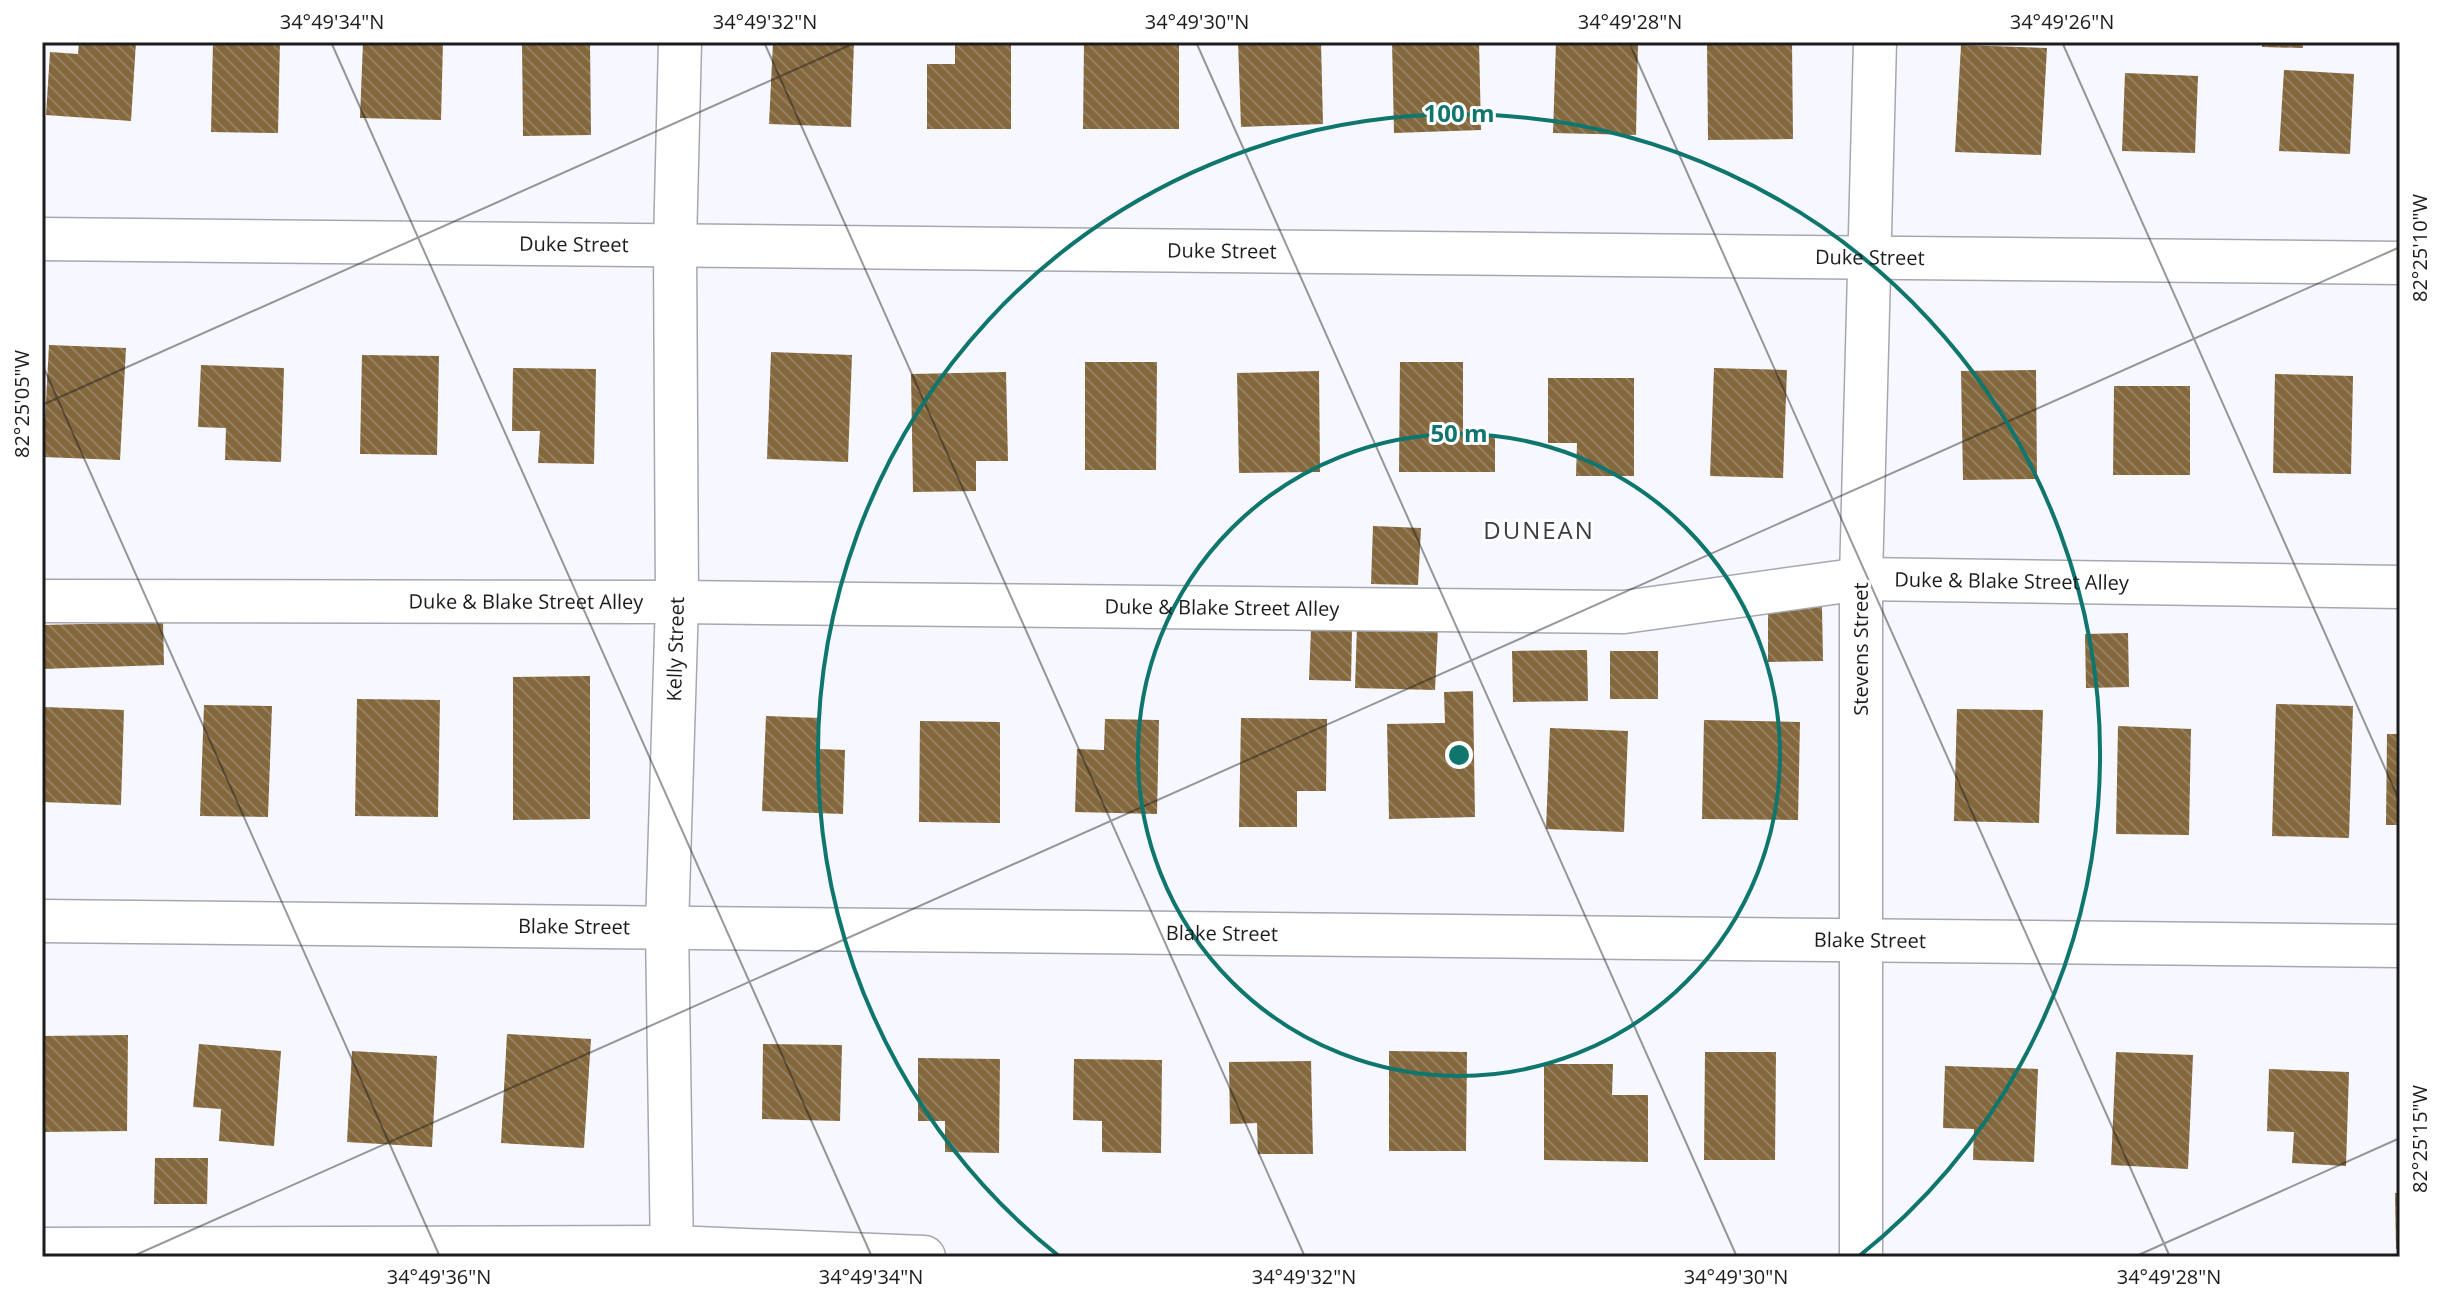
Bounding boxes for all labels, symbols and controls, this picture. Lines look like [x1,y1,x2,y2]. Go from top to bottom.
text: 34°49'34"N [280,8,384,35]
text: 34°49'32"N [713,8,817,35]
text: 34°49'30"N [1145,8,1249,35]
text: 34°49'28"N [1578,8,1682,35]
text: 34°49'26"N [2010,8,2114,35]
text: 100 m [1424,96,1494,129]
text: 82°25'10"W [2406,193,2433,302]
street label: Duke Street [519,230,629,258]
street label: Duke Street [1167,236,1277,265]
street label: Duke Street [1815,243,1925,271]
text: 82°25'05"W [8,349,35,458]
text: 50 m [1430,416,1488,449]
district label: DUNEAN [1483,513,1595,546]
street label: Duke & Blake Street Alley [1894,565,2130,596]
street label: Stevens Street [1847,582,1874,716]
street label: Duke & Blake Street Alley [409,588,644,615]
street label: Duke & Blake Street Alley [1104,593,1340,622]
street label: Kelly Street [660,597,690,702]
centre of rings [1445,741,1473,769]
street label: Blake Street [518,912,630,940]
street label: Blake Street [1166,919,1278,947]
street label: Blake Street [1814,926,1926,954]
text: 82°25'15"W [2406,1084,2433,1193]
text: 34°49'36"N [387,1263,491,1290]
text: 34°49'34"N [819,1263,923,1290]
text: 34°49'32"N [1252,1263,1356,1290]
text: 34°49'30"N [1684,1263,1788,1290]
text: 34°49'28"N [2117,1263,2221,1290]

